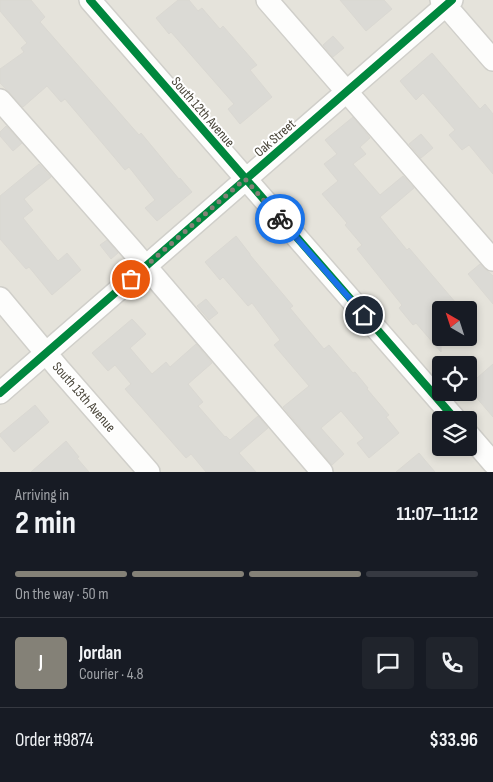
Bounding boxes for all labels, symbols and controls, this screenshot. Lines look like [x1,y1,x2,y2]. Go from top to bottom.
street label: South 12th Avenue [168,73,238,151]
street label: Oak Street [251,115,299,161]
courier [255,194,305,244]
icon: bike [266,205,294,233]
pin [110,258,152,300]
icon: bag [117,265,145,293]
pin [343,294,385,336]
icon: home [350,301,378,329]
north arrow [432,301,478,346]
map controls [432,301,477,456]
button: locate [432,356,477,401]
street label: South 13th Avenue [49,358,119,436]
button: layers [432,411,477,456]
text: Arriving in [15,486,69,505]
text: 11:07–11:12 [396,503,478,526]
text: 2 min [15,504,76,543]
text: On the way · 50 m [15,585,109,604]
button: chat [362,637,414,689]
button: phone [426,637,478,689]
text: Jordan [79,642,122,665]
text: J [39,651,43,674]
text: Courier · 4.8 [79,665,143,684]
text: Order #9874 [15,729,93,752]
text: $33.96 [429,729,478,752]

